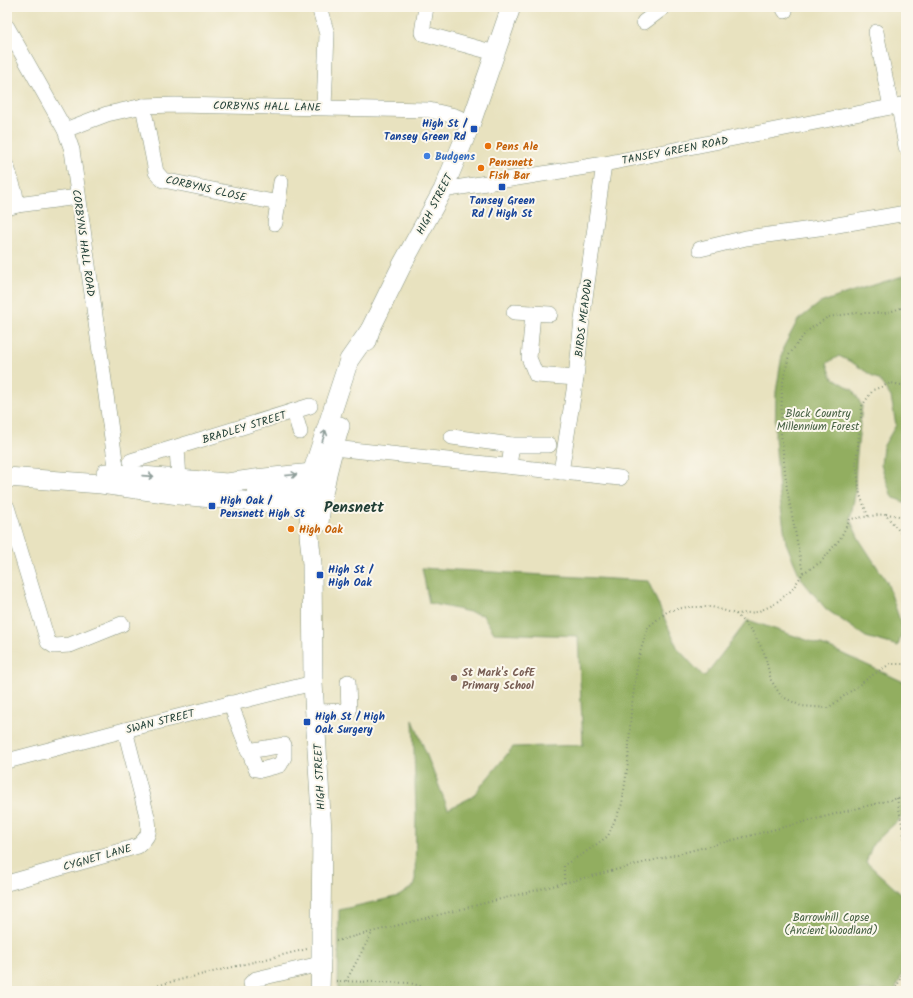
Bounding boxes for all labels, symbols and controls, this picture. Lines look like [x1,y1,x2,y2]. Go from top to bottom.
street label: CORBYNS HALL LANE [213,97,322,117]
place label: High St / Tansey Green Rd [384,115,468,146]
marker: High St / Tansey Green Rd [469,124,479,134]
street label: TANSEY GREEN ROAD [621,132,730,170]
place label: Pens Ale [496,138,539,156]
marker: Pens Ale [483,141,493,151]
place label: Budgens [435,148,476,166]
marker: Budgens [422,151,432,161]
place label: Pensnett Fish Bar [489,154,534,185]
marker: Pensnett Fish Bar [476,163,486,173]
street label: HIGH STREET [412,170,458,238]
street label: CORBYNS CLOSE [164,171,248,207]
marker: Tansey Green Rd / High St [497,182,507,192]
street label: CORBYNS HALL ROAD [67,188,99,298]
place label: Tansey Green Rd / High St [469,192,535,223]
street label: BIRDS MEADOW [570,278,598,358]
park label: Black Country Millennium Forest [777,405,860,436]
street label: BRADLEY STREET [200,406,290,449]
one-way arrow [321,429,328,442]
one-way arrow [284,471,297,478]
one-way arrow [141,473,154,480]
place label: High Oak / Pensnett High St [220,492,306,523]
district label: Pensnett [324,496,384,520]
marker: High Oak / Pensnett High St [207,501,217,511]
place label: High Oak [299,521,343,539]
marker: High Oak [286,524,296,534]
place label: High St / High Oak [328,561,374,592]
marker: High St / High Oak [315,570,325,580]
place label: St Mark's CofE Primary School [462,664,536,695]
marker: St Mark's CofE Primary School [449,673,459,683]
street label: SWAN STREET [124,705,197,739]
place label: High St / High Oak Surgery [315,708,385,739]
marker: High St / High Oak Surgery [302,717,312,727]
street label: HIGH STREET [309,742,331,810]
street label: CYGNET LANE [61,839,134,876]
park label: Barrowhill Copse (Ancient Woodland) [784,909,878,940]

